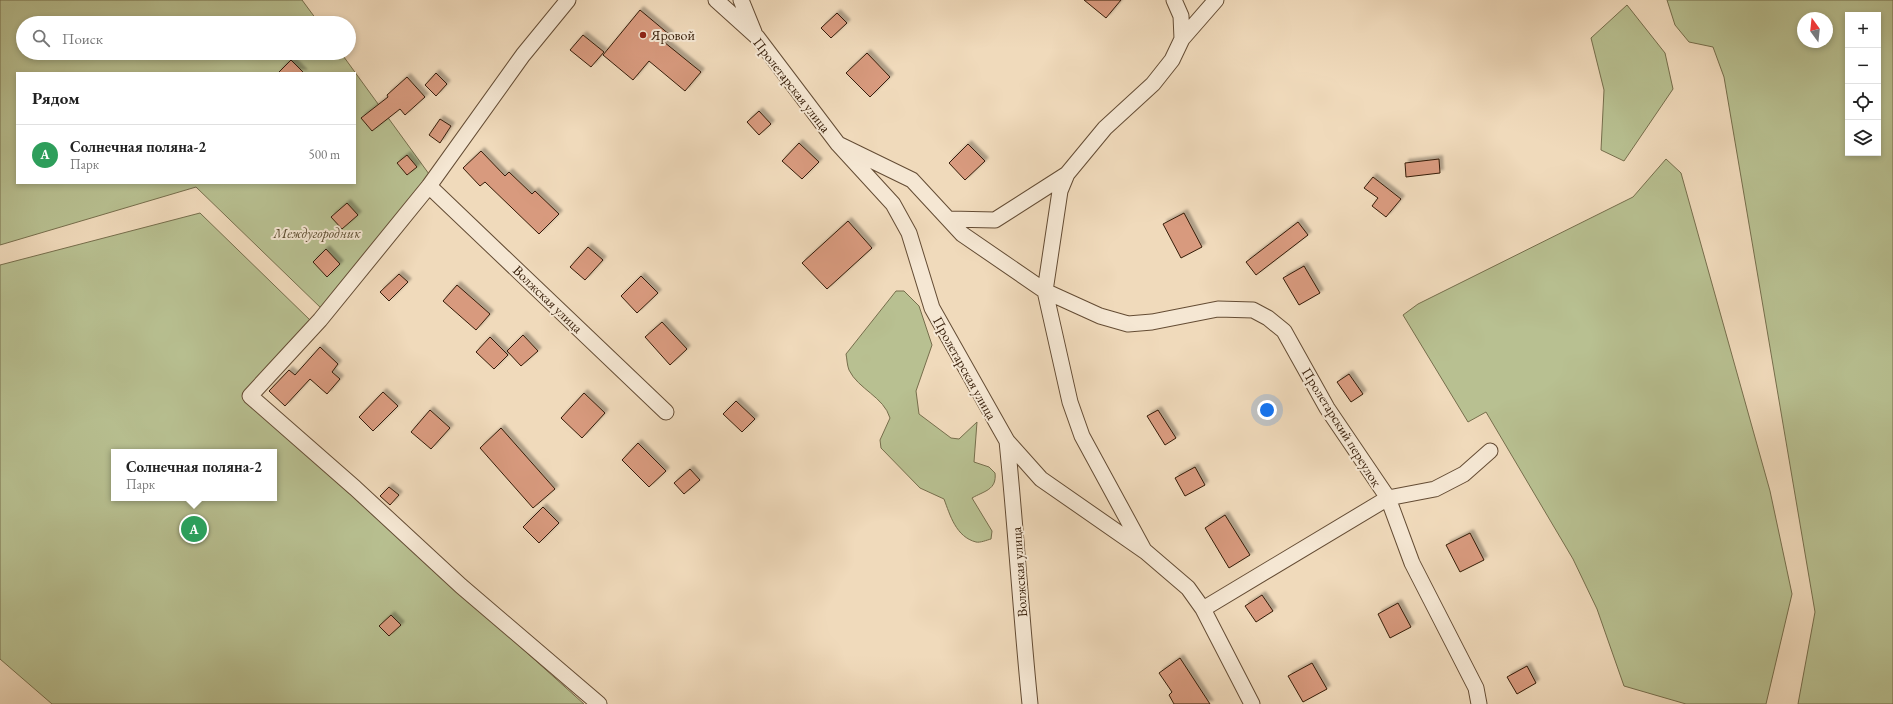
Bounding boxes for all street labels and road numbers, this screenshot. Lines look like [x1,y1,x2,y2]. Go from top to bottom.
street label: Пролетарская улица [749,34,835,136]
street label: Волжская улица [509,261,587,337]
street label: Пролетарская улица [929,313,1001,423]
street label: Пролетарский переулок [1298,364,1386,490]
street label: Волжская улица [1007,526,1031,618]

